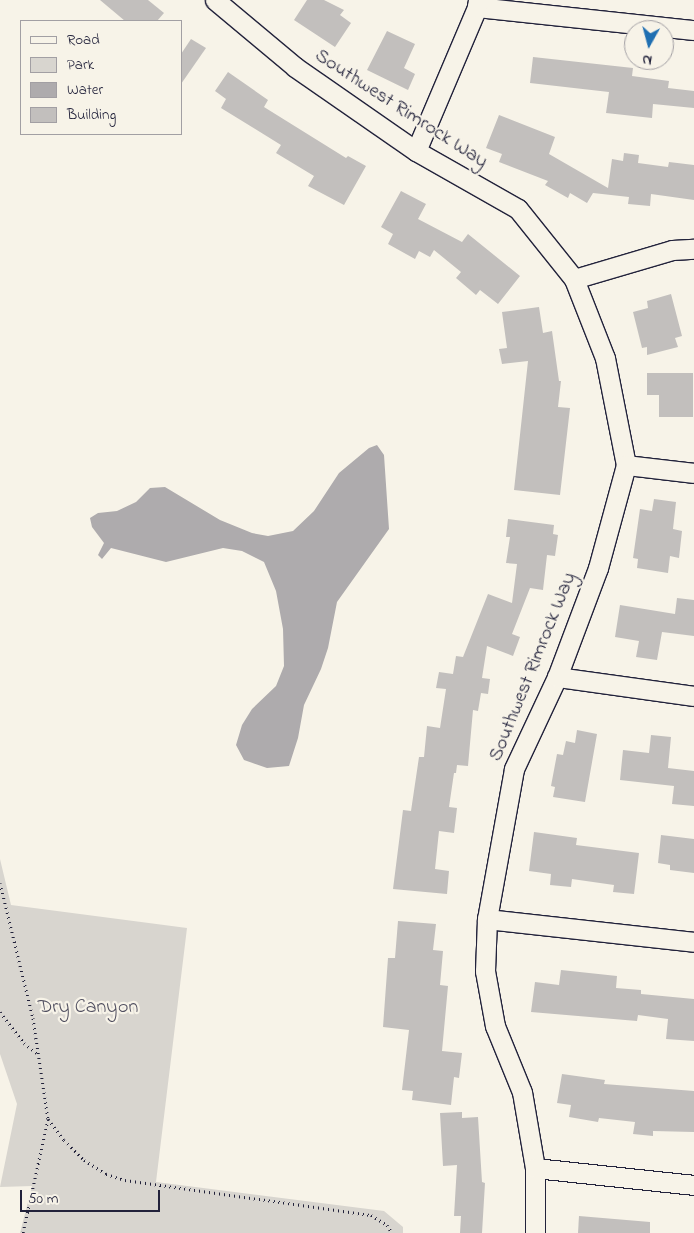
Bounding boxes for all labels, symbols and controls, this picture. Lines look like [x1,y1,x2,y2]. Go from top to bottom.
legend [20,20,182,135]
north arrow [624,20,674,70]
text: Road [67,29,100,51]
street label: Southwest Rimrock Way [310,44,492,174]
text: N [641,48,653,70]
text: Park [67,54,94,76]
text: Water [67,79,103,101]
text: Building [67,104,116,126]
street label: Southwest Rimrock Way [484,569,582,765]
park label: Dry Canyon [38,995,138,1019]
scale bar [22,1180,162,1212]
text: 50 m [28,1188,58,1210]

